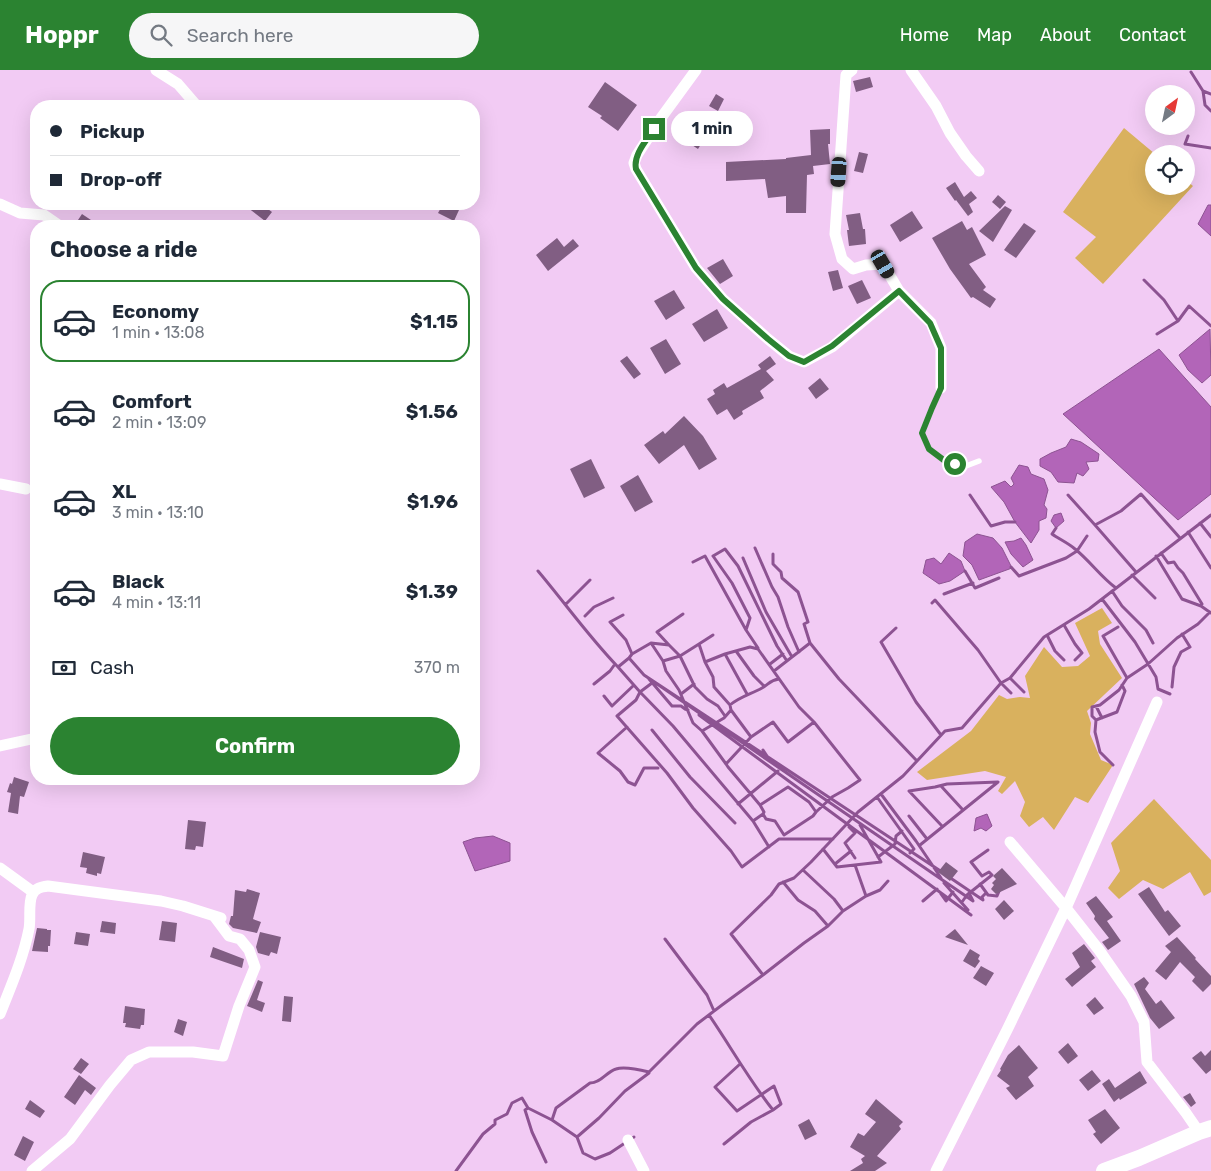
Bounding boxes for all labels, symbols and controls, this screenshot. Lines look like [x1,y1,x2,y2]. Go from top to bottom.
search box [129,13,479,58]
text: Hoppr [25,21,99,49]
icon: search [147,21,175,49]
text: Search here [187,24,293,47]
text: Home [900,24,949,46]
text: Map [977,24,1012,46]
text: About [1040,24,1091,46]
text: Contact [1119,24,1186,46]
north arrow [1145,85,1195,135]
map controls [1145,85,1195,195]
callout: 1 min [672,112,754,146]
route end [643,118,665,140]
text: 1 min [692,119,732,138]
text: Pickup [80,120,145,143]
button: locate [1145,145,1195,195]
car [830,157,847,187]
text: Drop-off [80,168,162,191]
text: Choose a ride [50,236,197,263]
car [869,247,896,281]
icon: car [52,299,97,344]
text: Economy [112,300,199,323]
text: $1.15 [410,310,458,333]
text: 1 min · 13:08 [112,323,205,342]
icon: car [52,389,97,434]
text: Comfort [112,390,192,413]
text: $1.56 [406,400,458,423]
text: 2 min · 13:09 [112,413,206,432]
route start [944,453,966,475]
icon: car [52,479,97,524]
text: XL [112,480,136,503]
text: $1.96 [407,490,458,513]
text: 3 min · 13:10 [112,503,204,522]
icon: car [52,569,97,614]
text: Black [112,570,164,593]
text: $1.39 [406,580,458,603]
text: 4 min · 13:11 [112,593,201,612]
icon: cash [50,654,78,682]
text: Cash [90,656,134,679]
text: 370 m [414,658,460,677]
button: Confirm [50,717,460,775]

